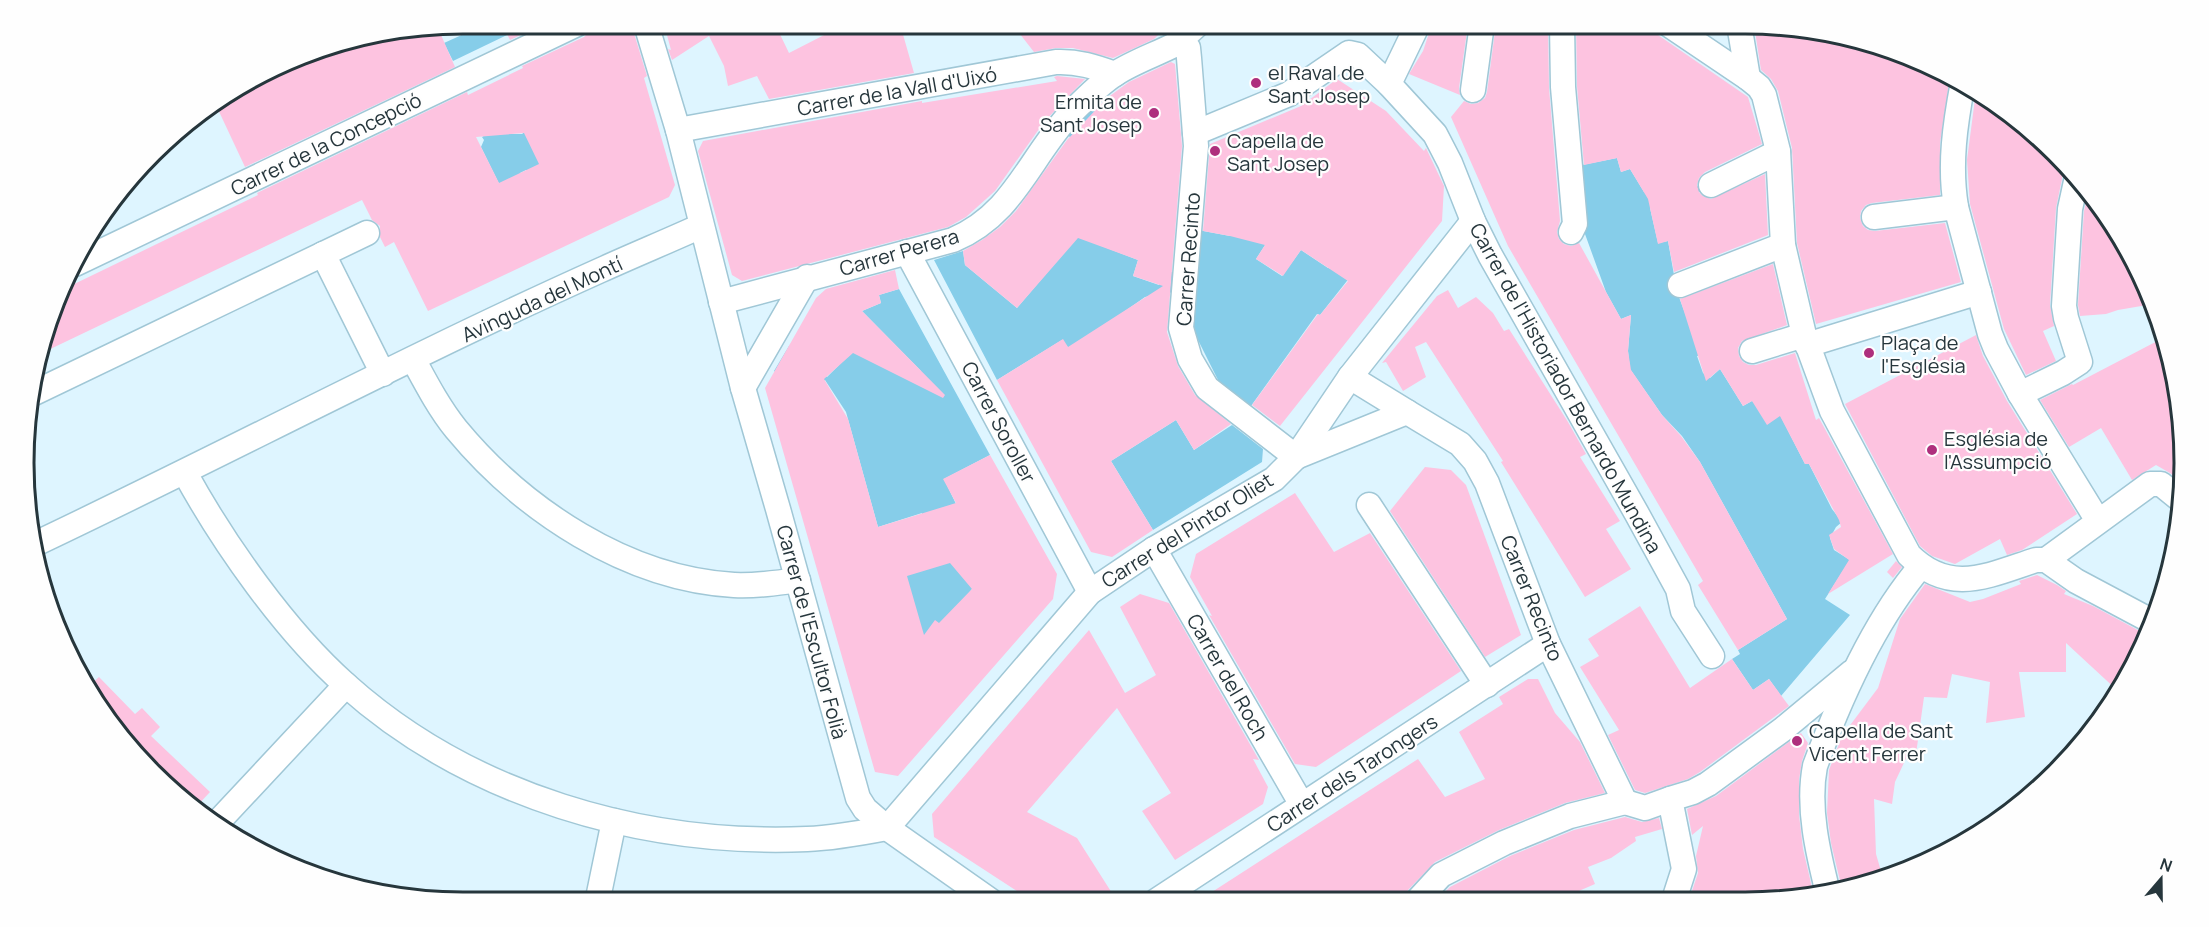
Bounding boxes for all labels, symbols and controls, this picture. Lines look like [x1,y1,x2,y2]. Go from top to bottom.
place label: el Raval de Sant Josep [1268,59,1370,109]
street label: Carrer de la Vall d'Uixó [795,60,999,122]
marker: el Raval de Sant Josep [1249,76,1263,90]
street label: Carrer de la Concepció [226,86,426,202]
place label: Ermita de Sant Josep [1040,88,1142,138]
marker: Ermita de Sant Josep [1147,106,1161,120]
place label: Capella de Sant Josep [1227,127,1329,177]
marker: Capella de Sant Josep [1208,144,1222,158]
street label: Carrer Recinto [1170,191,1206,327]
street label: Carrer de l'Historiador Bernardo Mundina [1464,218,1668,558]
street label: Carrer Perera [836,222,962,282]
street label: Avinguda del Montí [457,250,627,348]
place label: Plaça de l'Església [1881,329,1966,379]
marker: Plaça de l'Església [1862,346,1876,360]
street label: Carrer Soroller [956,357,1042,487]
place label: Església de l'Assumpció [1944,425,2052,475]
marker: Església de l'Assumpció [1925,443,1939,457]
street label: Carrer del Pintor Oliet [1096,466,1278,594]
street label: Carrer de l'Escultor Folià [770,522,854,742]
street label: Carrer Recinto [1494,531,1570,665]
street label: Carrer del Roch [1181,609,1275,745]
street label: Carrer dels Tarongers [1261,708,1443,838]
place label: Capella de Sant Vicent Ferrer [1809,717,1953,767]
marker: Capella de Sant Vicent Ferrer [1790,734,1804,748]
north arrow [2131,849,2191,909]
text: N [2157,853,2175,877]

